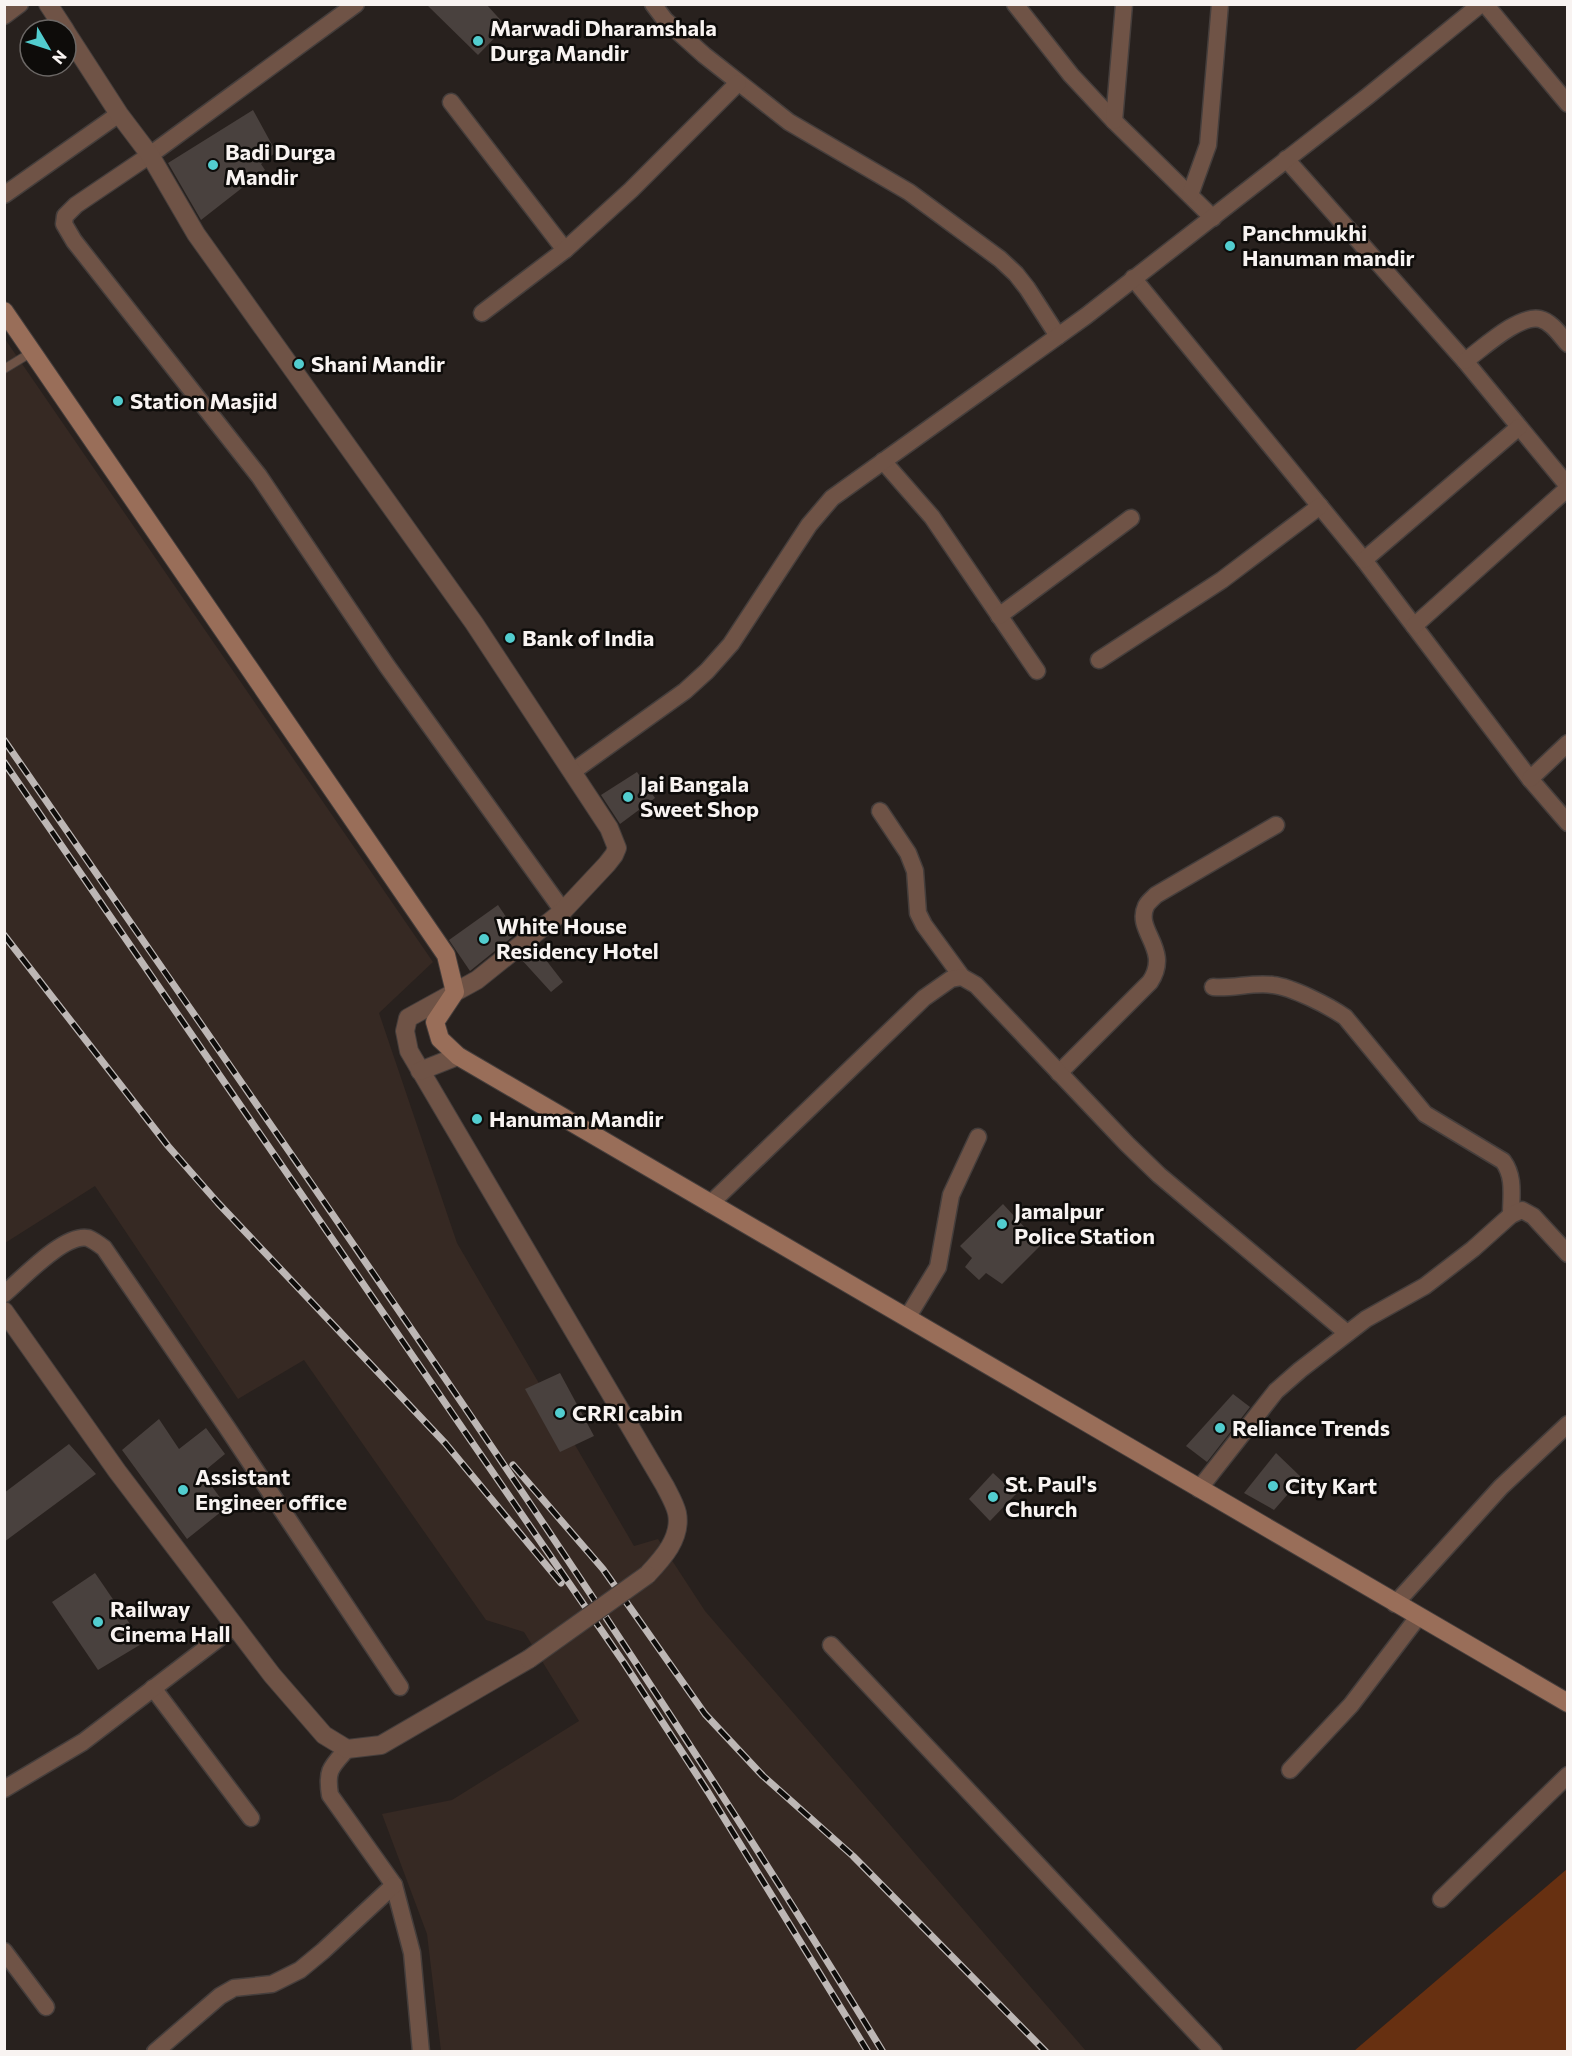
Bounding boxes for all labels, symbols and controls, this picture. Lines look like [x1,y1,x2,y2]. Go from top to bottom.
place label: Marwadi Dharamshala Durga Mandir [490,14,717,66]
north arrow [18,18,78,78]
marker: Marwadi Dharamshala Durga Mandir [471,34,485,48]
text: N [49,47,71,68]
place label: Badi Durga Mandir [225,138,336,190]
marker: Badi Durga Mandir [206,158,220,172]
place label: Panchmukhi Hanuman mandir [1242,219,1415,271]
marker: Panchmukhi Hanuman mandir [1223,239,1237,253]
place label: Shani Mandir [311,350,445,377]
marker: Shani Mandir [292,357,306,371]
place label: Station Masjid [130,387,277,414]
marker: Station Masjid [111,394,125,408]
place label: Bank of India [522,624,654,651]
marker: Bank of India [503,631,517,645]
place label: Jai Bangala Sweet Shop [640,770,759,822]
marker: Jai Bangala Sweet Shop [621,790,635,804]
place label: White House Residency Hotel [496,912,659,964]
marker: White House Residency Hotel [477,932,491,946]
place label: Hanuman Mandir [489,1105,663,1132]
marker: Hanuman Mandir [470,1112,484,1126]
place label: Jamalpur Police Station [1014,1197,1155,1249]
marker: Jamalpur Police Station [995,1217,1009,1231]
place label: CRRI cabin [572,1399,683,1426]
marker: CRRI cabin [553,1406,567,1420]
place label: Reliance Trends [1232,1414,1390,1441]
marker: Reliance Trends [1213,1421,1227,1435]
place label: Assistant Engineer office [195,1463,347,1515]
place label: St. Paul's Church [1005,1470,1097,1522]
place label: City Kart [1285,1472,1377,1499]
marker: City Kart [1266,1479,1280,1493]
marker: Assistant Engineer office [176,1483,190,1497]
marker: St. Paul's Church [986,1490,1000,1504]
place label: Railway Cinema Hall [110,1595,231,1647]
marker: Railway Cinema Hall [91,1615,105,1629]

